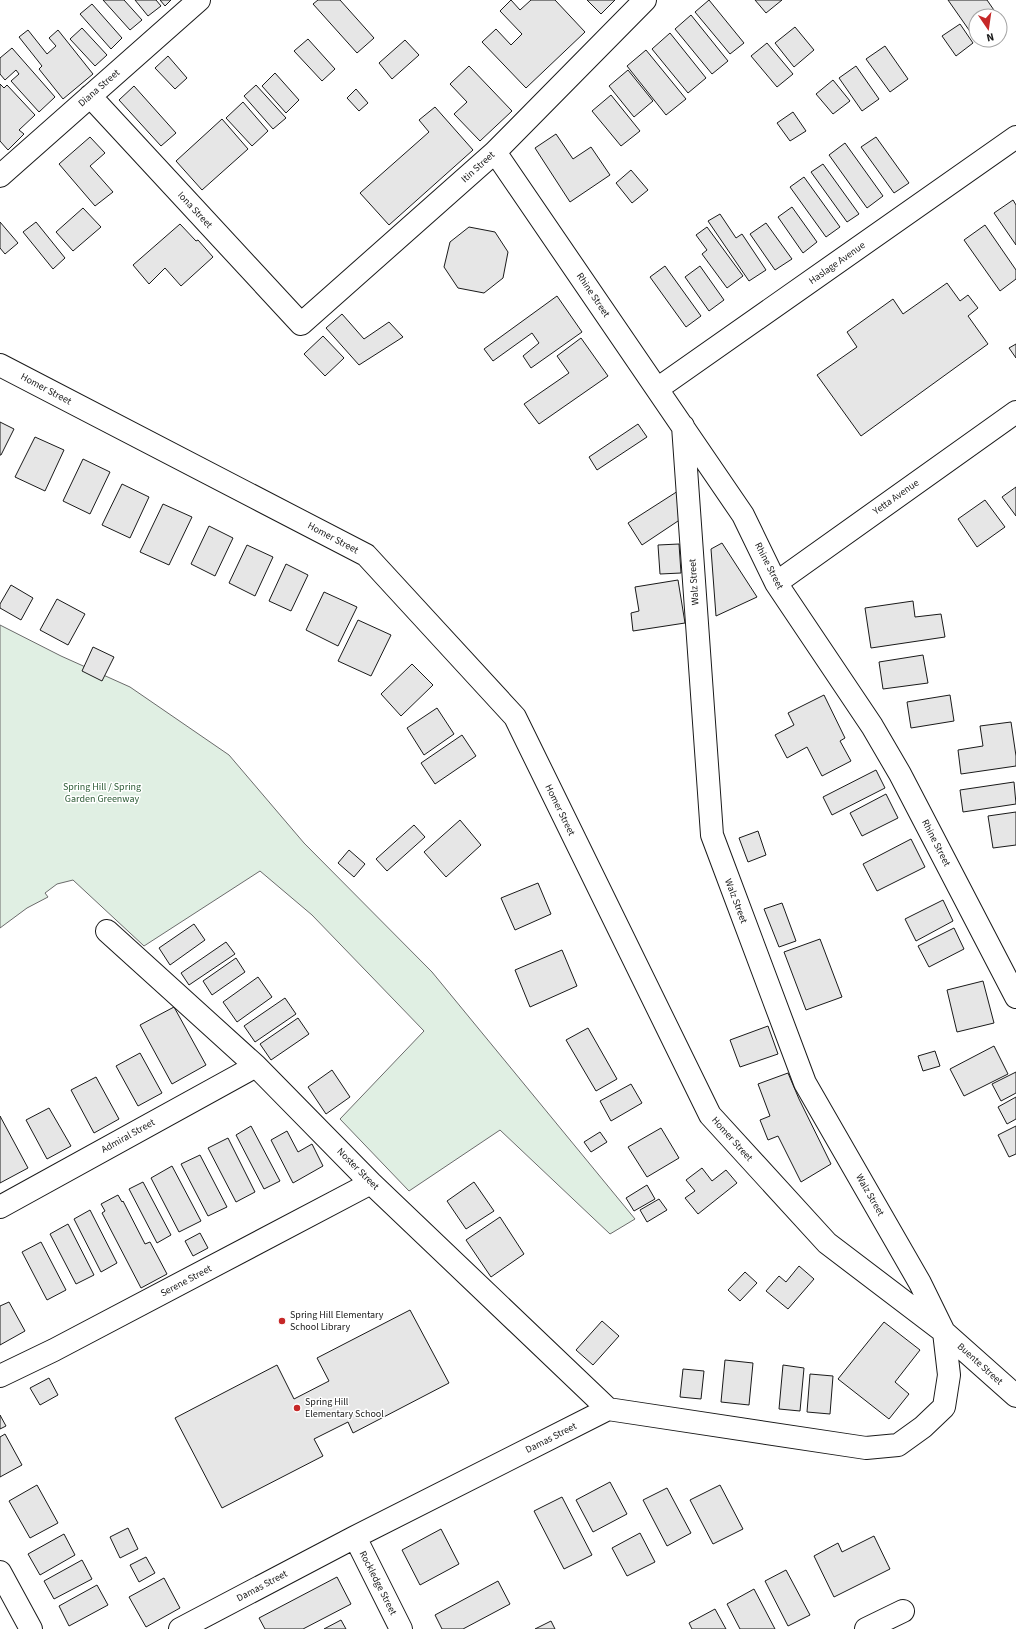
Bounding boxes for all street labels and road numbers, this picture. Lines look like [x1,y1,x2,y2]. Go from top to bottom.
street label: Diana Street [75,66,123,110]
street label: Itin Street [458,148,498,186]
street label: Iona Street [174,189,216,232]
street label: Haslage Avenue [806,238,868,288]
street label: Rhine Street [573,270,613,321]
street label: Homer Street [18,370,74,409]
street label: Yetta Avenue [869,476,922,519]
street label: Homer Street [305,519,361,558]
street label: Rhine Street [751,540,787,592]
street label: Walz Street [685,558,703,606]
street label: Homer Street [541,782,579,839]
street label: Rhine Street [918,817,954,869]
street label: Walz Street [721,877,751,926]
street label: Homer Street [708,1114,756,1165]
street label: Admiral Street [99,1115,158,1157]
street label: Noster Street [334,1145,383,1194]
street label: Walz Street [852,1171,888,1219]
street label: Serene Street [158,1261,215,1300]
street label: Buente Street [954,1340,1006,1389]
street label: Damas Street [523,1419,580,1457]
street label: Rockledge Street [356,1548,401,1618]
street label: Damas Street [234,1566,290,1605]

